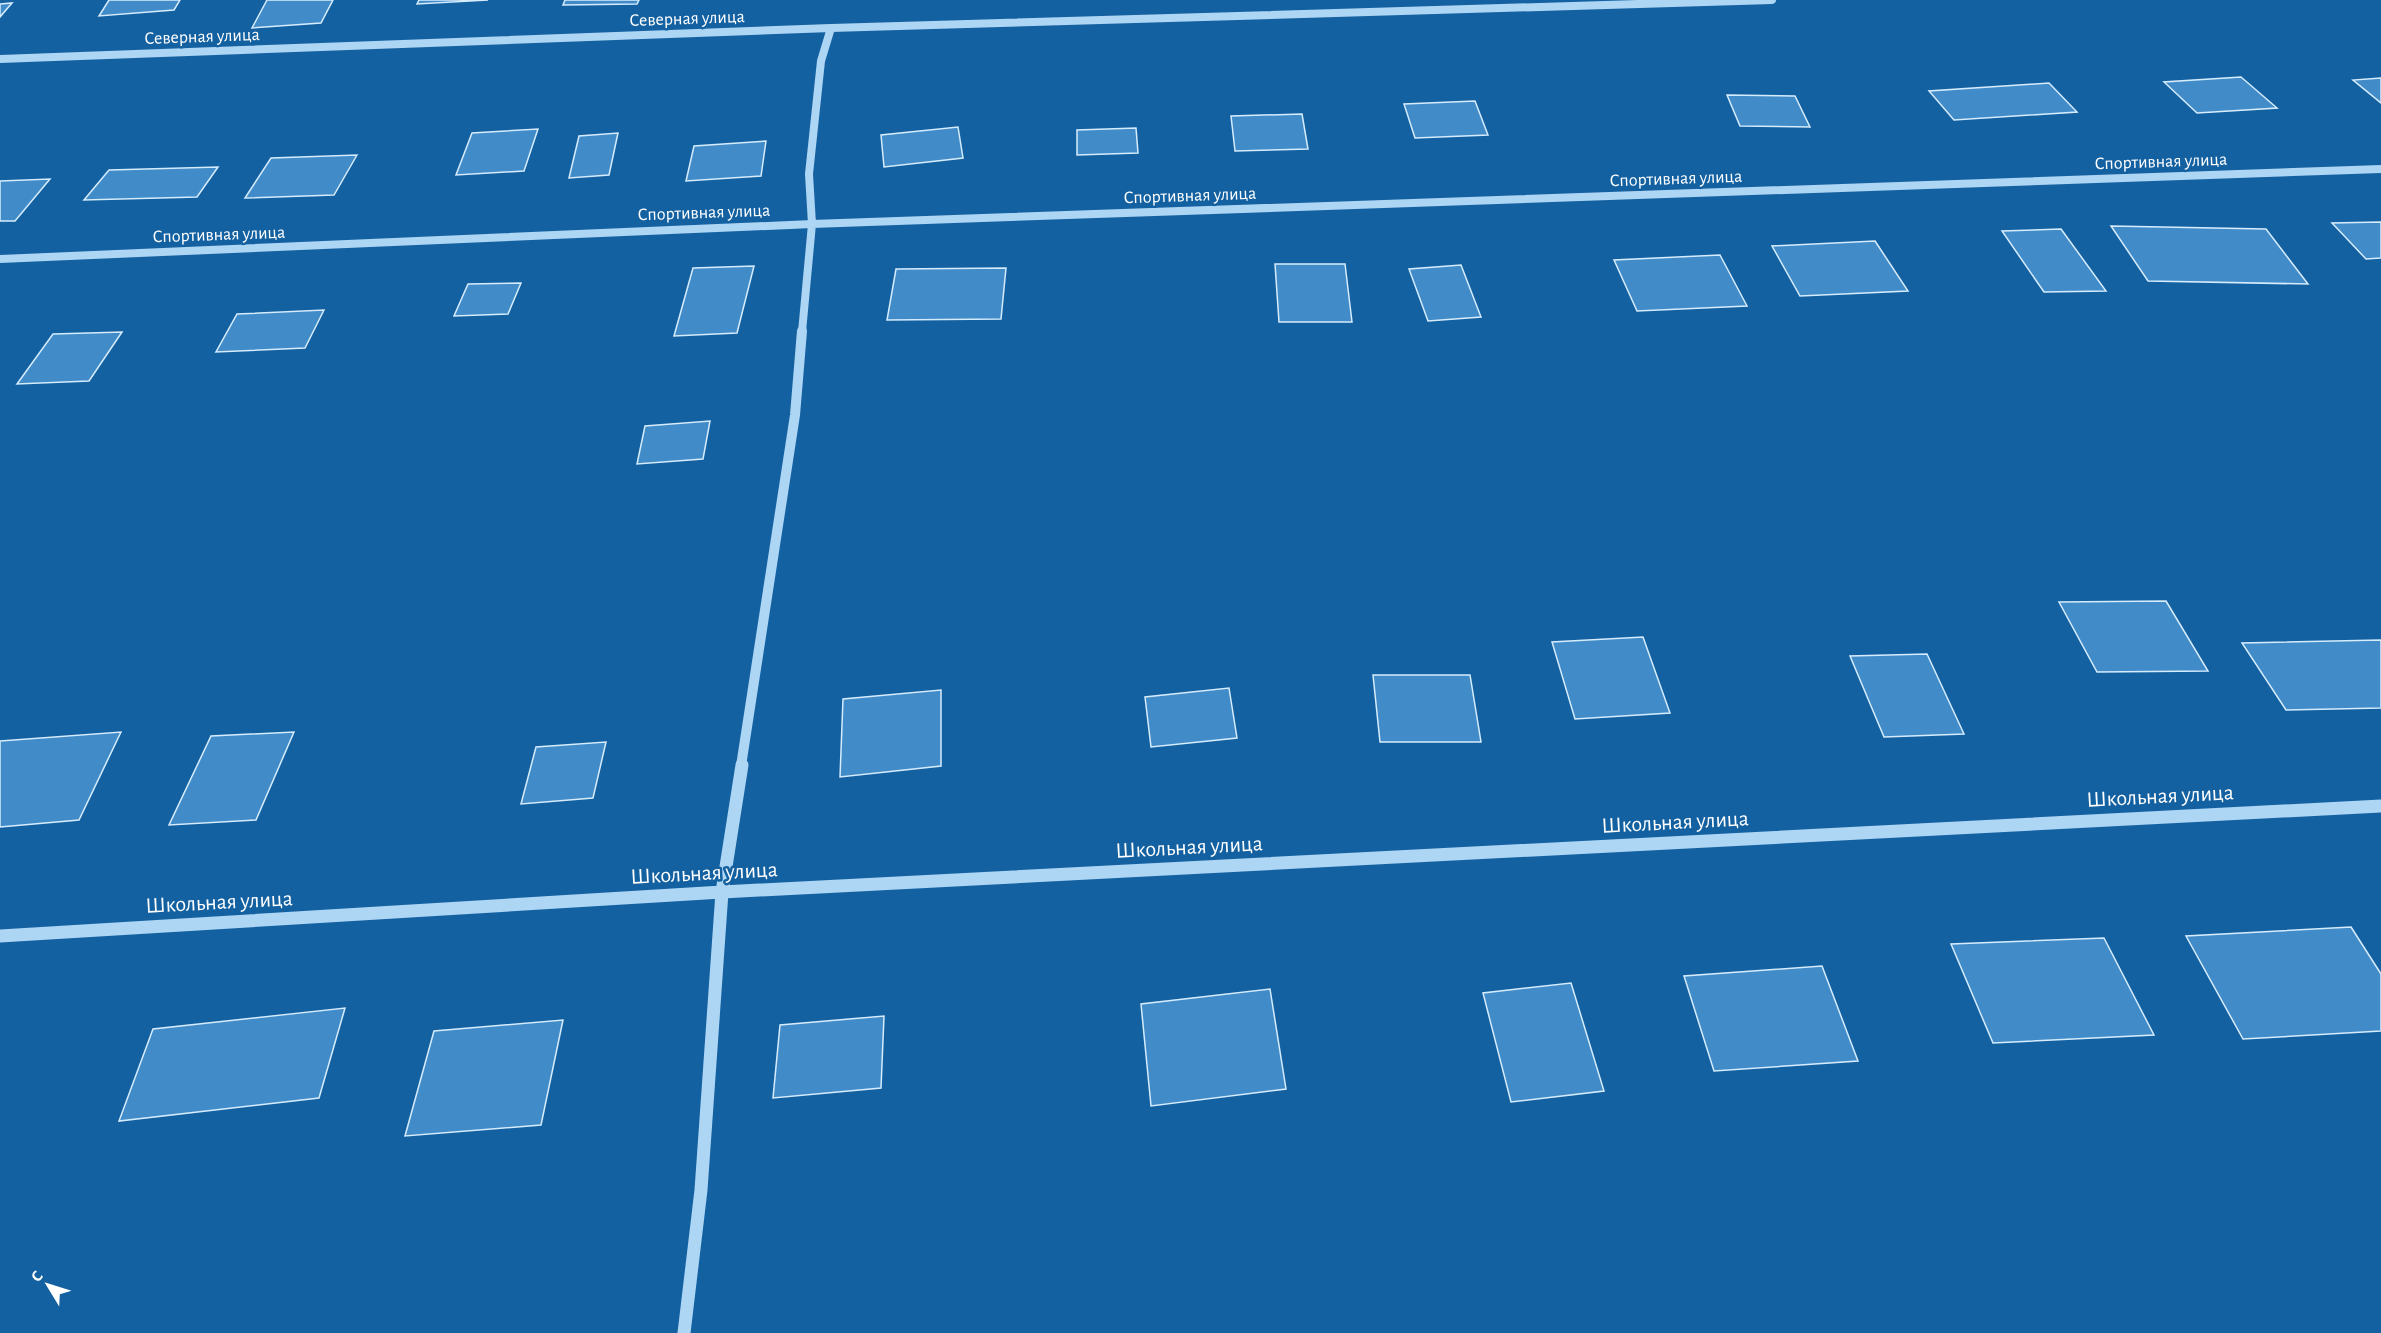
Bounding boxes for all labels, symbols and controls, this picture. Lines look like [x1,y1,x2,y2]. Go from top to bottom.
street label: Северная улица [629,8,745,30]
street label: Северная улица [144,26,260,48]
street label: Спортивная улица [2094,151,2228,173]
street label: Спортивная улица [1609,168,1743,190]
street label: Спортивная улица [1123,185,1257,207]
street label: Спортивная улица [637,202,771,224]
street label: Спортивная улица [152,224,286,246]
street label: Школьная улица [2086,781,2234,811]
street label: Школьная улица [1601,807,1749,837]
street label: Школьная улица [1115,832,1263,862]
street label: Школьная улица [630,858,778,888]
street label: Школьная улица [145,887,293,917]
north arrow [18,1255,78,1315]
text: С [28,1268,46,1285]

